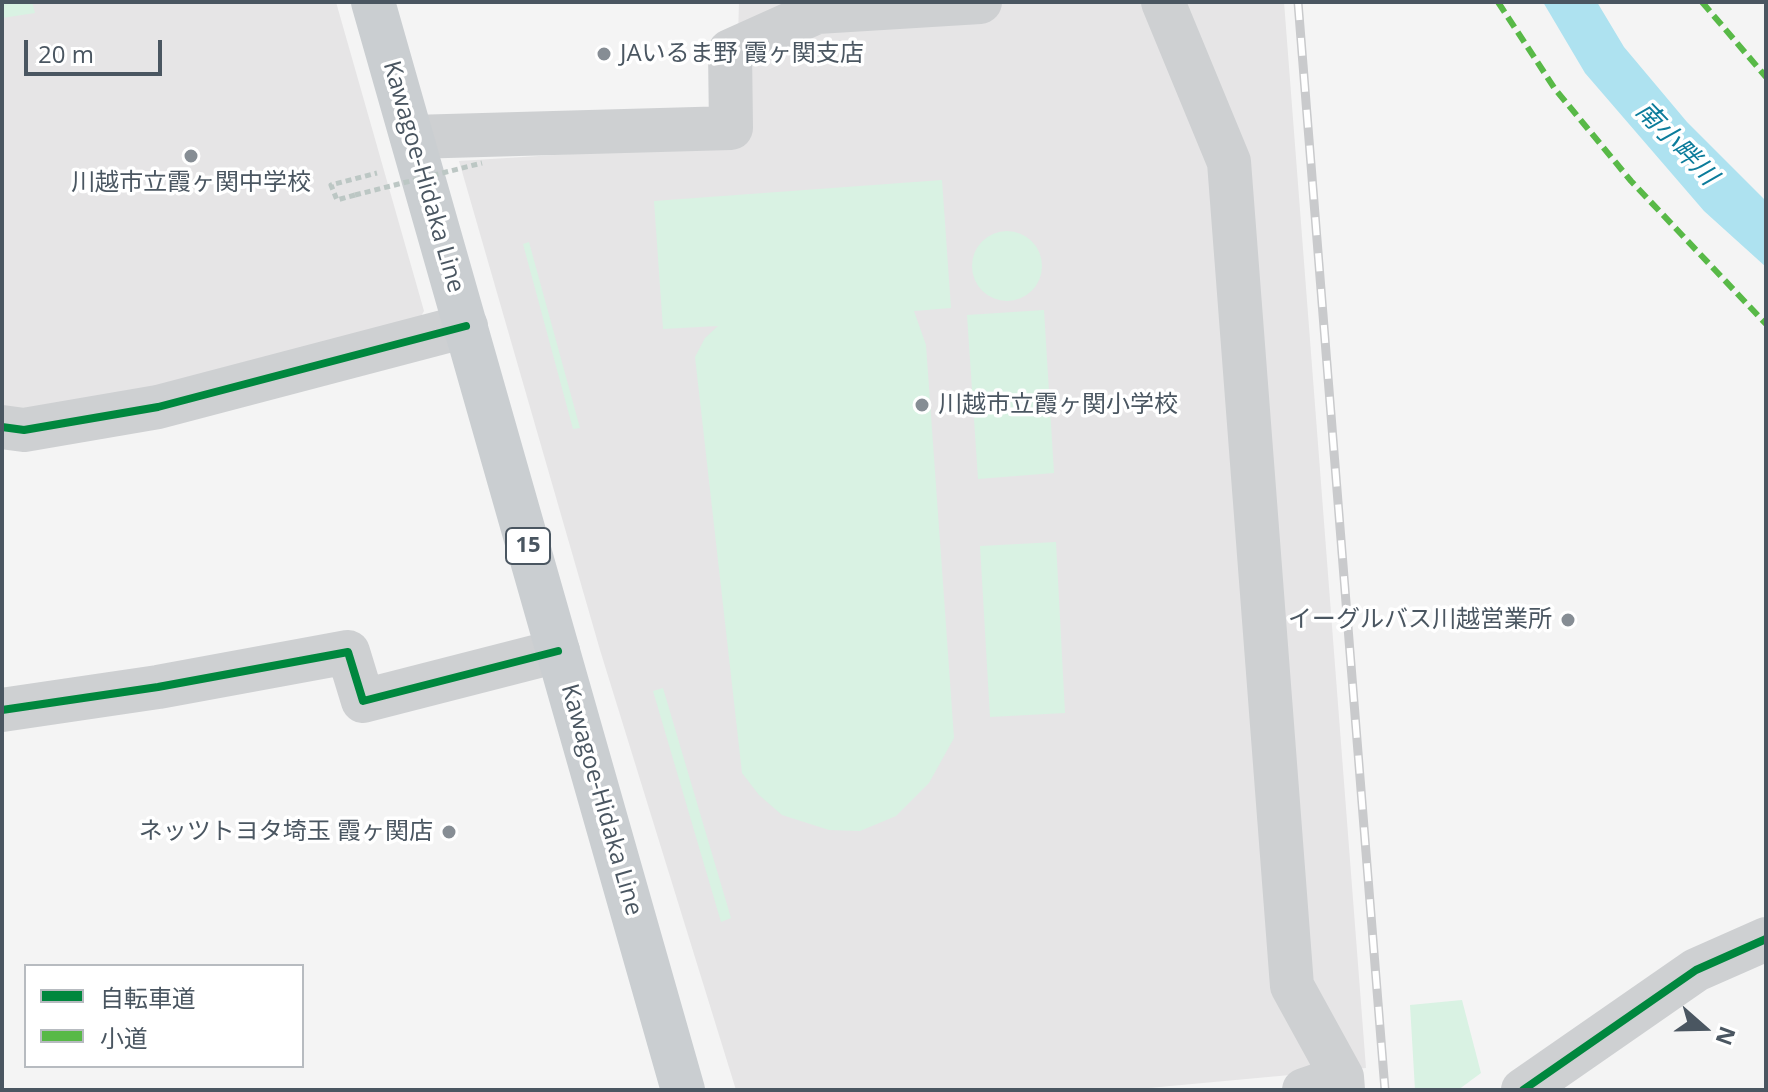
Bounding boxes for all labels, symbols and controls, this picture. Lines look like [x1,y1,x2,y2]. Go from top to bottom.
scale bar [28,24,166,74]
text: 20 m [38,37,94,70]
place label: JAいるま野 霞ヶ関支店 [620,40,864,68]
marker: JAいるま野 霞ヶ関支店 [595,45,613,63]
street label: Kawagoe-Hidaka Line [376,58,470,296]
water label: 南小畔川 [1629,96,1723,192]
marker: 川越市立霞ヶ関中学校 [182,147,200,165]
place label: 川越市立霞ヶ関中学校 [71,169,311,197]
place label: 川越市立霞ヶ関小学校 [938,391,1178,419]
marker: 川越市立霞ヶ関小学校 [913,396,931,414]
road number: 15 [506,528,550,564]
place label: イーグルバス川越営業所 [1288,606,1552,634]
marker: イーグルバス川越営業所 [1559,611,1577,629]
street label: Kawagoe-Hidaka Line [554,681,648,919]
place label: ネッツトヨタ埼玉 霞ヶ関店 [139,818,433,846]
marker: ネッツトヨタ埼玉 霞ヶ関店 [440,823,458,841]
legend [24,964,304,1068]
text: 自転車道 [100,981,196,1014]
north arrow [1664,988,1744,1068]
text: 小道 [100,1021,148,1054]
text: N [1709,1023,1744,1050]

